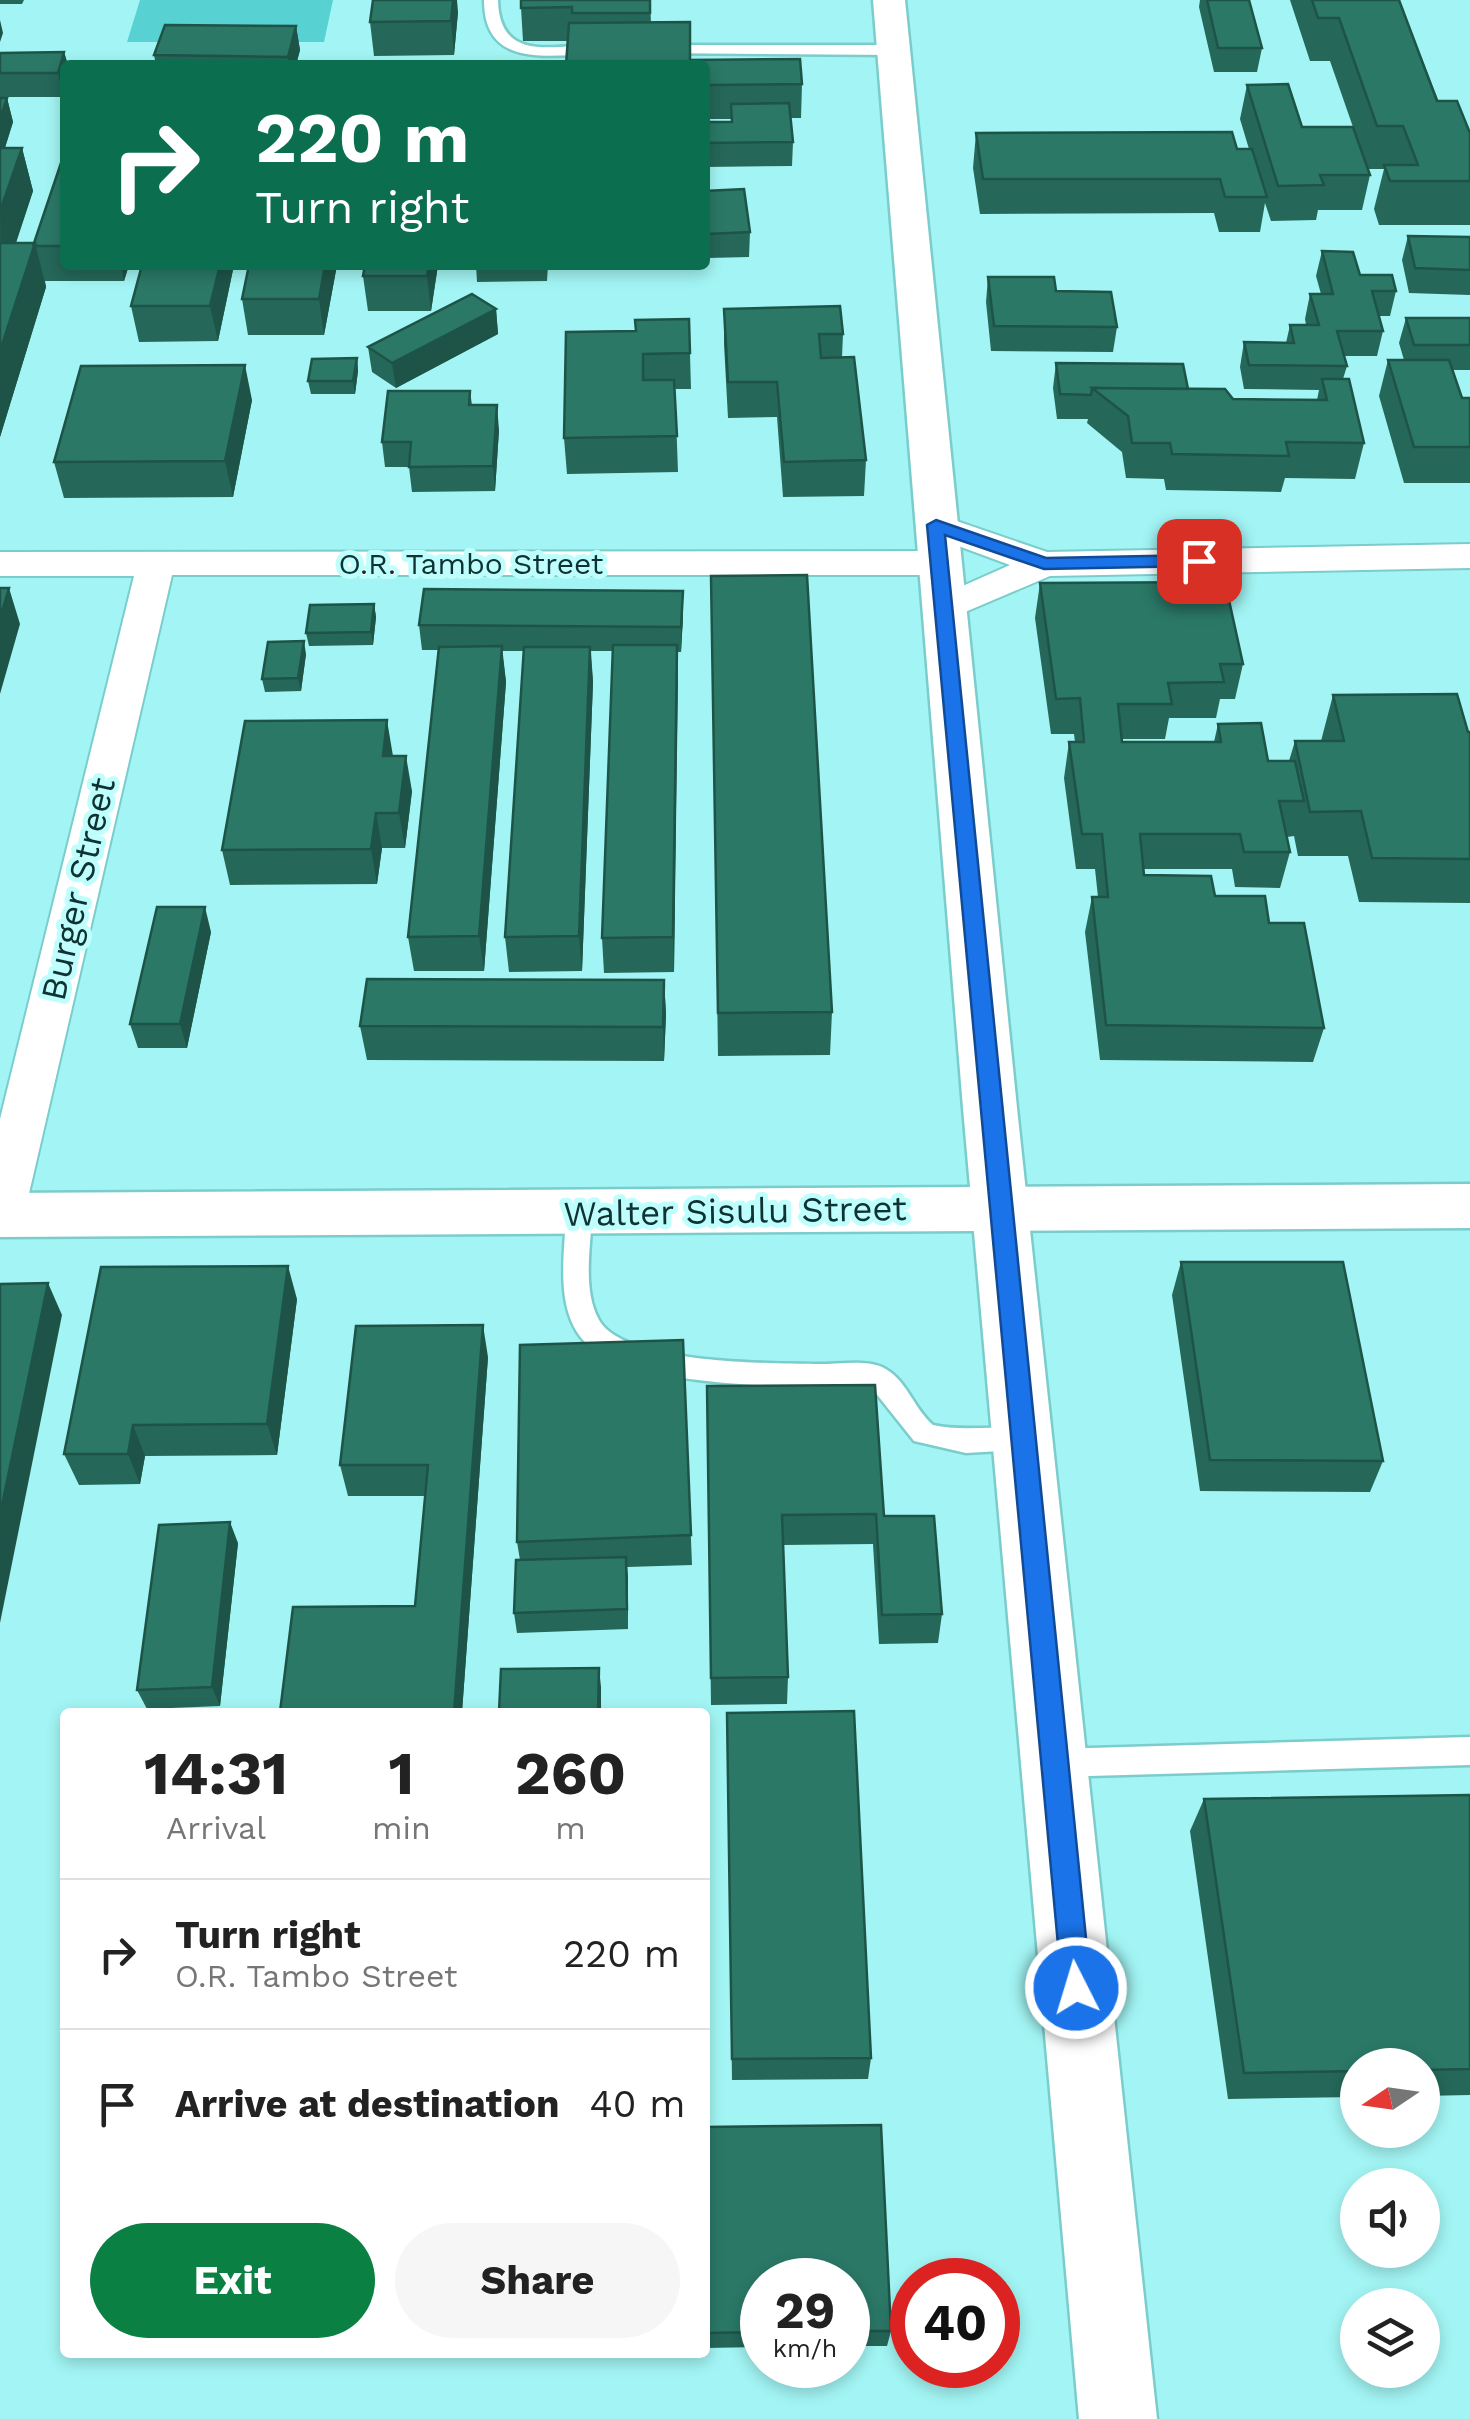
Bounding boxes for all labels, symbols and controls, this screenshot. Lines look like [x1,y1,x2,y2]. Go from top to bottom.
text: 220 m [255,97,469,179]
icon: right [90,100,220,230]
text: Turn right [255,181,469,234]
pin [1157,519,1242,604]
icon: arrive [1172,534,1227,589]
street label: O.R. Tambo Street [339,546,604,581]
street label: Burger Street [32,773,124,1005]
street label: Walter Sisulu Street [563,1187,907,1235]
text: 14:31 [144,1738,288,1809]
text: 1 [388,1738,414,1809]
text: 260 [515,1738,626,1809]
text: Arrival [166,1809,266,1847]
text: min [372,1809,431,1847]
text: m [555,1809,586,1847]
text: Turn right [175,1913,361,1957]
icon: right [90,1927,145,1982]
text: 220 m [563,1932,680,1976]
position arrow [1024,1936,1128,2040]
text: O.R. Tambo Street [175,1957,457,1995]
north arrow [1340,2048,1440,2148]
map controls [1340,2048,1440,2388]
icon: arrive [90,2077,145,2132]
text: Arrive at destination [175,2082,560,2126]
text: 40 m [590,2082,686,2126]
button: sound [1340,2168,1440,2268]
button: Exit [90,2223,375,2338]
button: Share [395,2223,680,2338]
speed limit sign: 40 [890,2258,1020,2388]
text: 29 [775,2281,835,2340]
button: layers [1340,2288,1440,2388]
text: km/h [773,2334,837,2363]

